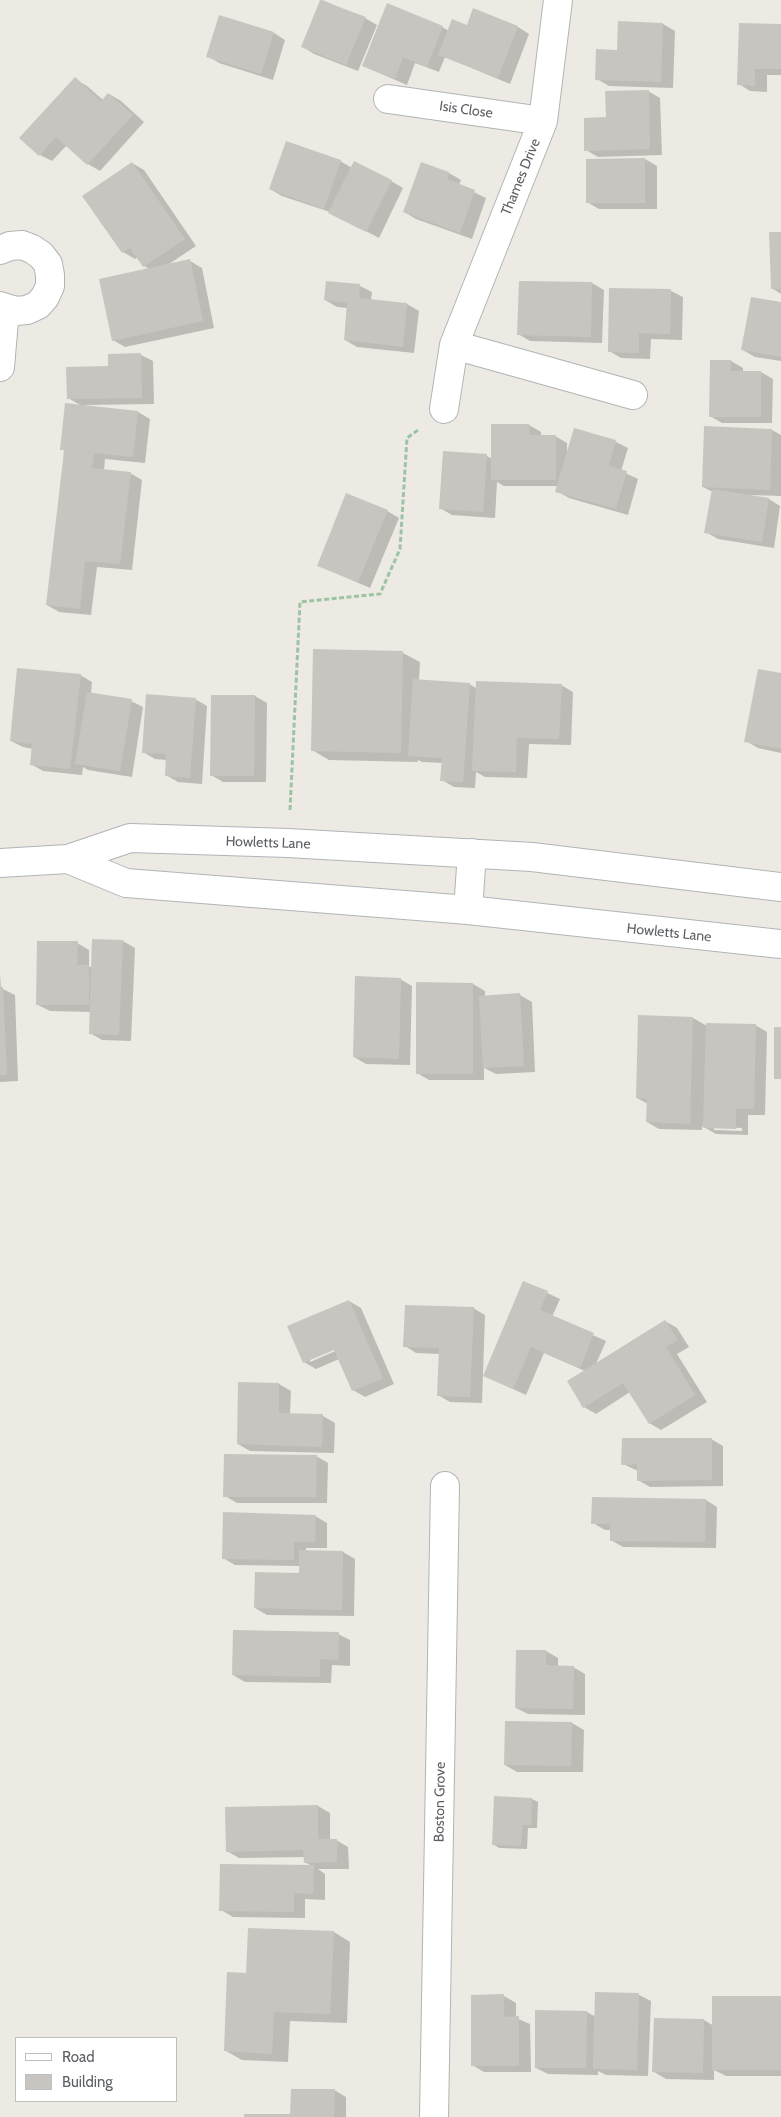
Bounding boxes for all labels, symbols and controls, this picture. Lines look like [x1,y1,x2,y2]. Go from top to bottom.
street label: Isis Close [438,98,494,122]
street label: Thames Drive [498,136,544,218]
street label: Howletts Lane [225,833,311,853]
street label: Howletts Lane [626,920,712,946]
street label: Boston Grove [431,1762,449,1842]
legend [15,2037,178,2102]
text: Road [62,2048,95,2066]
text: Building [62,2073,113,2091]

